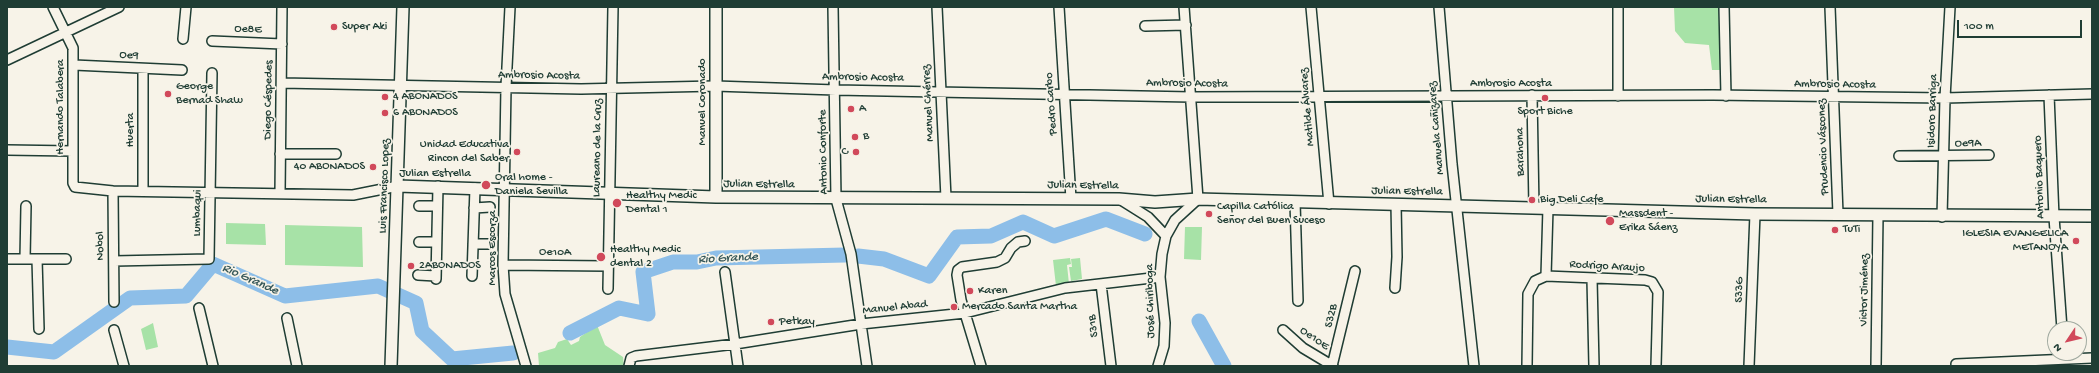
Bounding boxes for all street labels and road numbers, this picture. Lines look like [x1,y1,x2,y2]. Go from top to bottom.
street label: Oe8E [234,22,262,38]
street label: Oe9 [119,48,139,64]
street label: Hernando Talabera [54,59,68,155]
street label: Manuel Coronado [696,59,710,145]
street label: Diego Céspedes [261,60,277,140]
street label: Manuel Chérrez [920,64,938,142]
street label: Matilde Álvarez [1297,67,1319,147]
street label: Ambrosio Acosta [498,68,580,84]
street label: Ambrosio Acosta [822,70,904,86]
street label: Pedro Carbo [1043,72,1061,136]
street label: Isidoro Barriga [1925,74,1941,148]
street label: Ambrosio Acosta [1146,76,1228,92]
street label: Ambrosio Acosta [1470,77,1552,91]
street label: Ambrosio Acosta [1794,77,1876,93]
street label: Manuela Cañizarez [1426,81,1448,175]
street label: Laureano de la Cruz [590,99,606,197]
street label: Prudencio Vásconez [1815,99,1833,195]
street label: Antonio Conforte [816,109,832,195]
street label: Huerta [124,113,138,147]
street label: Barahona [1513,128,1529,176]
street label: Antonio Baquero [2031,135,2049,219]
street label: Oe9A [1955,136,1981,152]
street label: Luis Francisco Lopez [376,138,394,234]
street label: Julian Estrella [399,167,471,181]
street label: Julian Estrella [723,177,795,193]
street label: Julian Estrella [1047,178,1119,194]
street label: Julian Estrella [1371,184,1443,200]
street label: Lumbaqui [190,189,206,237]
street label: Julian Estrella [1695,192,1767,208]
street label: Marcos Escorza [486,210,500,286]
street label: Nobol [94,231,108,261]
street label: Oe10A [539,246,571,260]
street label: Victor Jiménez [1857,254,1873,326]
street label: Rodrigo Araujo [1569,258,1645,276]
street label: José Chiriboga [1143,264,1159,338]
street label: S33G [1732,277,1748,303]
street label: Manuel Abad [862,297,928,319]
street label: S32B [1322,303,1342,329]
street label: S31B [1085,314,1103,338]
street label: Oe10E [1297,324,1331,354]

